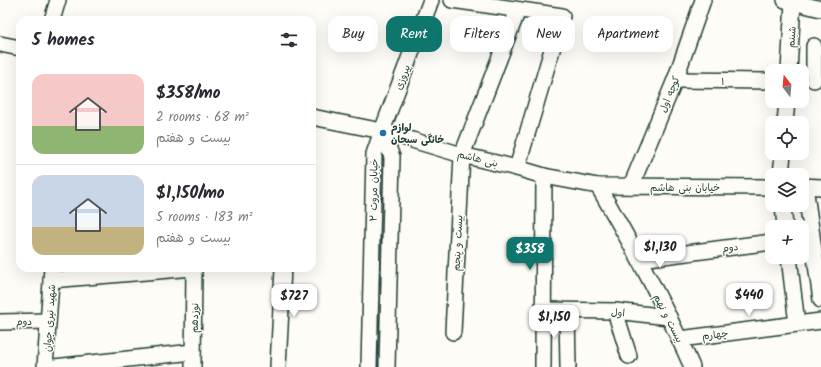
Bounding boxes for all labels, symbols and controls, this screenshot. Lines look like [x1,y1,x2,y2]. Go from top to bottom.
chip: Buy [328,16,378,52]
chip: Rent [386,16,442,52]
chip: Filters [450,16,514,52]
chip: New [522,16,575,52]
chip: Apartment [583,16,673,52]
street label: شبنم [783,26,801,48]
text: 5 homes [32,27,95,54]
icon: filters [278,29,300,51]
street label: پیروزی [391,62,415,92]
north arrow [765,64,809,108]
map controls [765,64,809,264]
street label: کوچه اول [655,74,684,115]
street label: ۱ [721,74,725,90]
text: $358/mo [156,80,220,107]
icon: home [64,90,112,138]
text: 2 rooms · 68 m² [156,107,249,128]
button: locate [765,116,809,160]
place label: لوازم خانگی سبحان [391,120,444,148]
text: بیست و هفتم [156,128,231,149]
marker: لوازم خانگی سبحان [378,128,388,138]
street label: بنی هاشم [456,146,500,172]
street label: خیابان مروت ۲ [365,158,383,222]
button: layers [765,168,809,212]
text: $1,150/mo [156,180,225,207]
street label: خیابان بنی هاشم [650,180,720,196]
icon: home [64,191,112,239]
text: 5 rooms · 183 m² [156,207,253,228]
street label: بیست و پنجم [449,214,467,272]
button: + [765,220,809,264]
text: بیست و هفتم [156,228,231,249]
pin: $1,130 [627,235,693,269]
pin: $358 [506,237,554,271]
text: $1,130 [644,237,676,258]
text: $358 [515,239,545,260]
street label: دوم [721,239,739,257]
pin: $440 [725,283,773,317]
street label: شهید نیری جوان [40,284,60,352]
pin: $727 [270,284,318,318]
text: $440 [735,285,763,306]
text: $727 [280,286,308,307]
street label: بیست و نهم [649,291,687,346]
street label: نوزدهم [187,303,203,333]
pin: $1,150 [521,305,587,339]
street label: اول [610,305,625,321]
text: $1,150 [538,307,570,328]
street label: دوم [16,314,32,330]
street label: چهارم [701,325,729,345]

